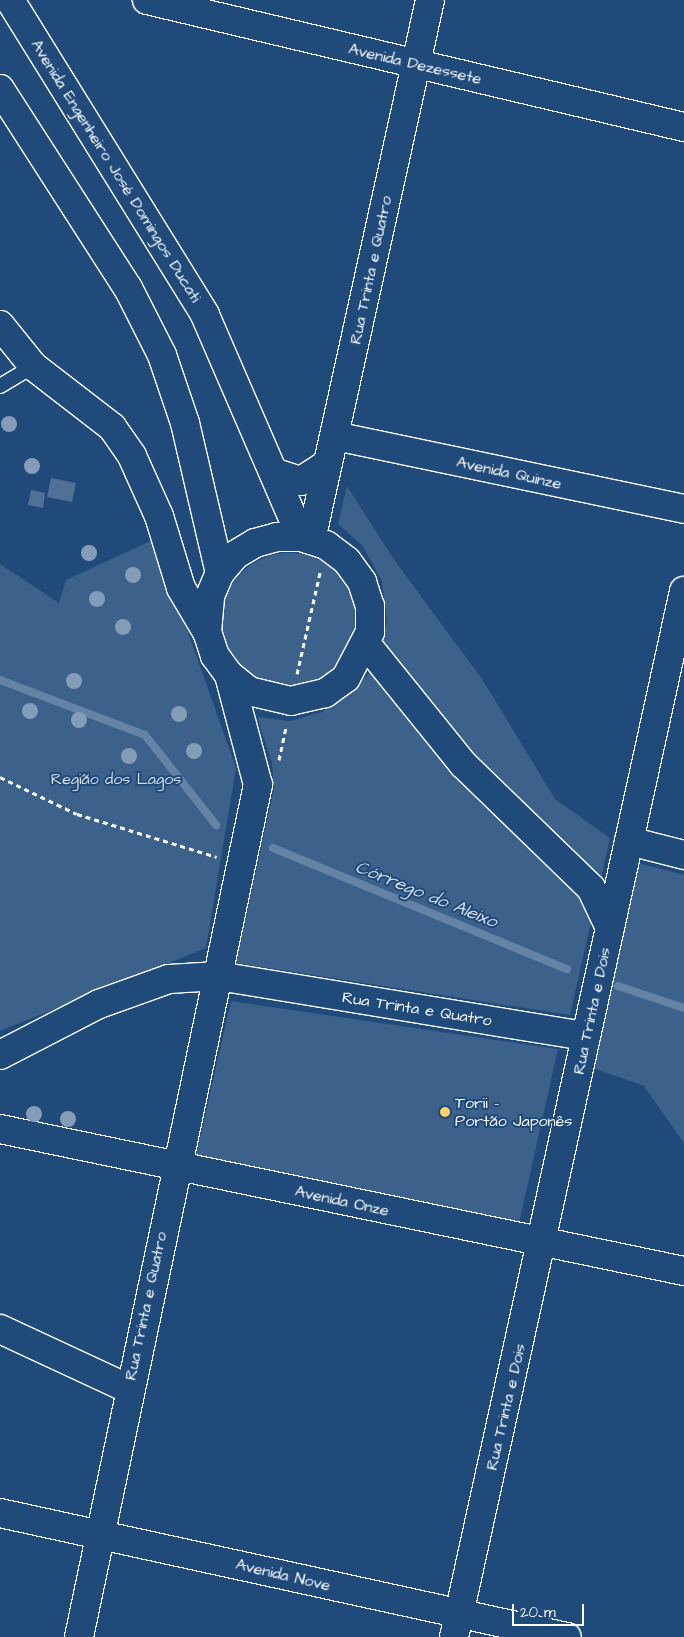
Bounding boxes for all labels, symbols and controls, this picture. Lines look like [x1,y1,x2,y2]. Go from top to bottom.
street label: Avenida Engenheiro José Domingos Ducati [27,36,205,306]
street label: Avenida Dezessete [347,39,483,89]
street label: Rua Trinta e Quatro [346,194,396,346]
street label: Avenida Quinze [455,452,563,494]
park label: Região dos Lagos [51,769,181,789]
water label: Córrego do Aleixo [352,857,500,933]
street label: Rua Trinta e Dois [569,946,615,1076]
street label: Rua Trinta e Quatro [341,988,493,1030]
place label: Torii - Portão Japonês [455,1093,572,1131]
marker: Torii - Portão Japonês [439,1106,451,1118]
street label: Avenida Onze [293,1182,391,1220]
street label: Rua Trinta e Quatro [121,1230,171,1382]
street label: Rua Trinta e Dois [482,1342,530,1472]
street label: Avenida Nove [234,1555,332,1595]
scale bar [514,1594,586,1626]
text: 20 m [520,1602,556,1623]

